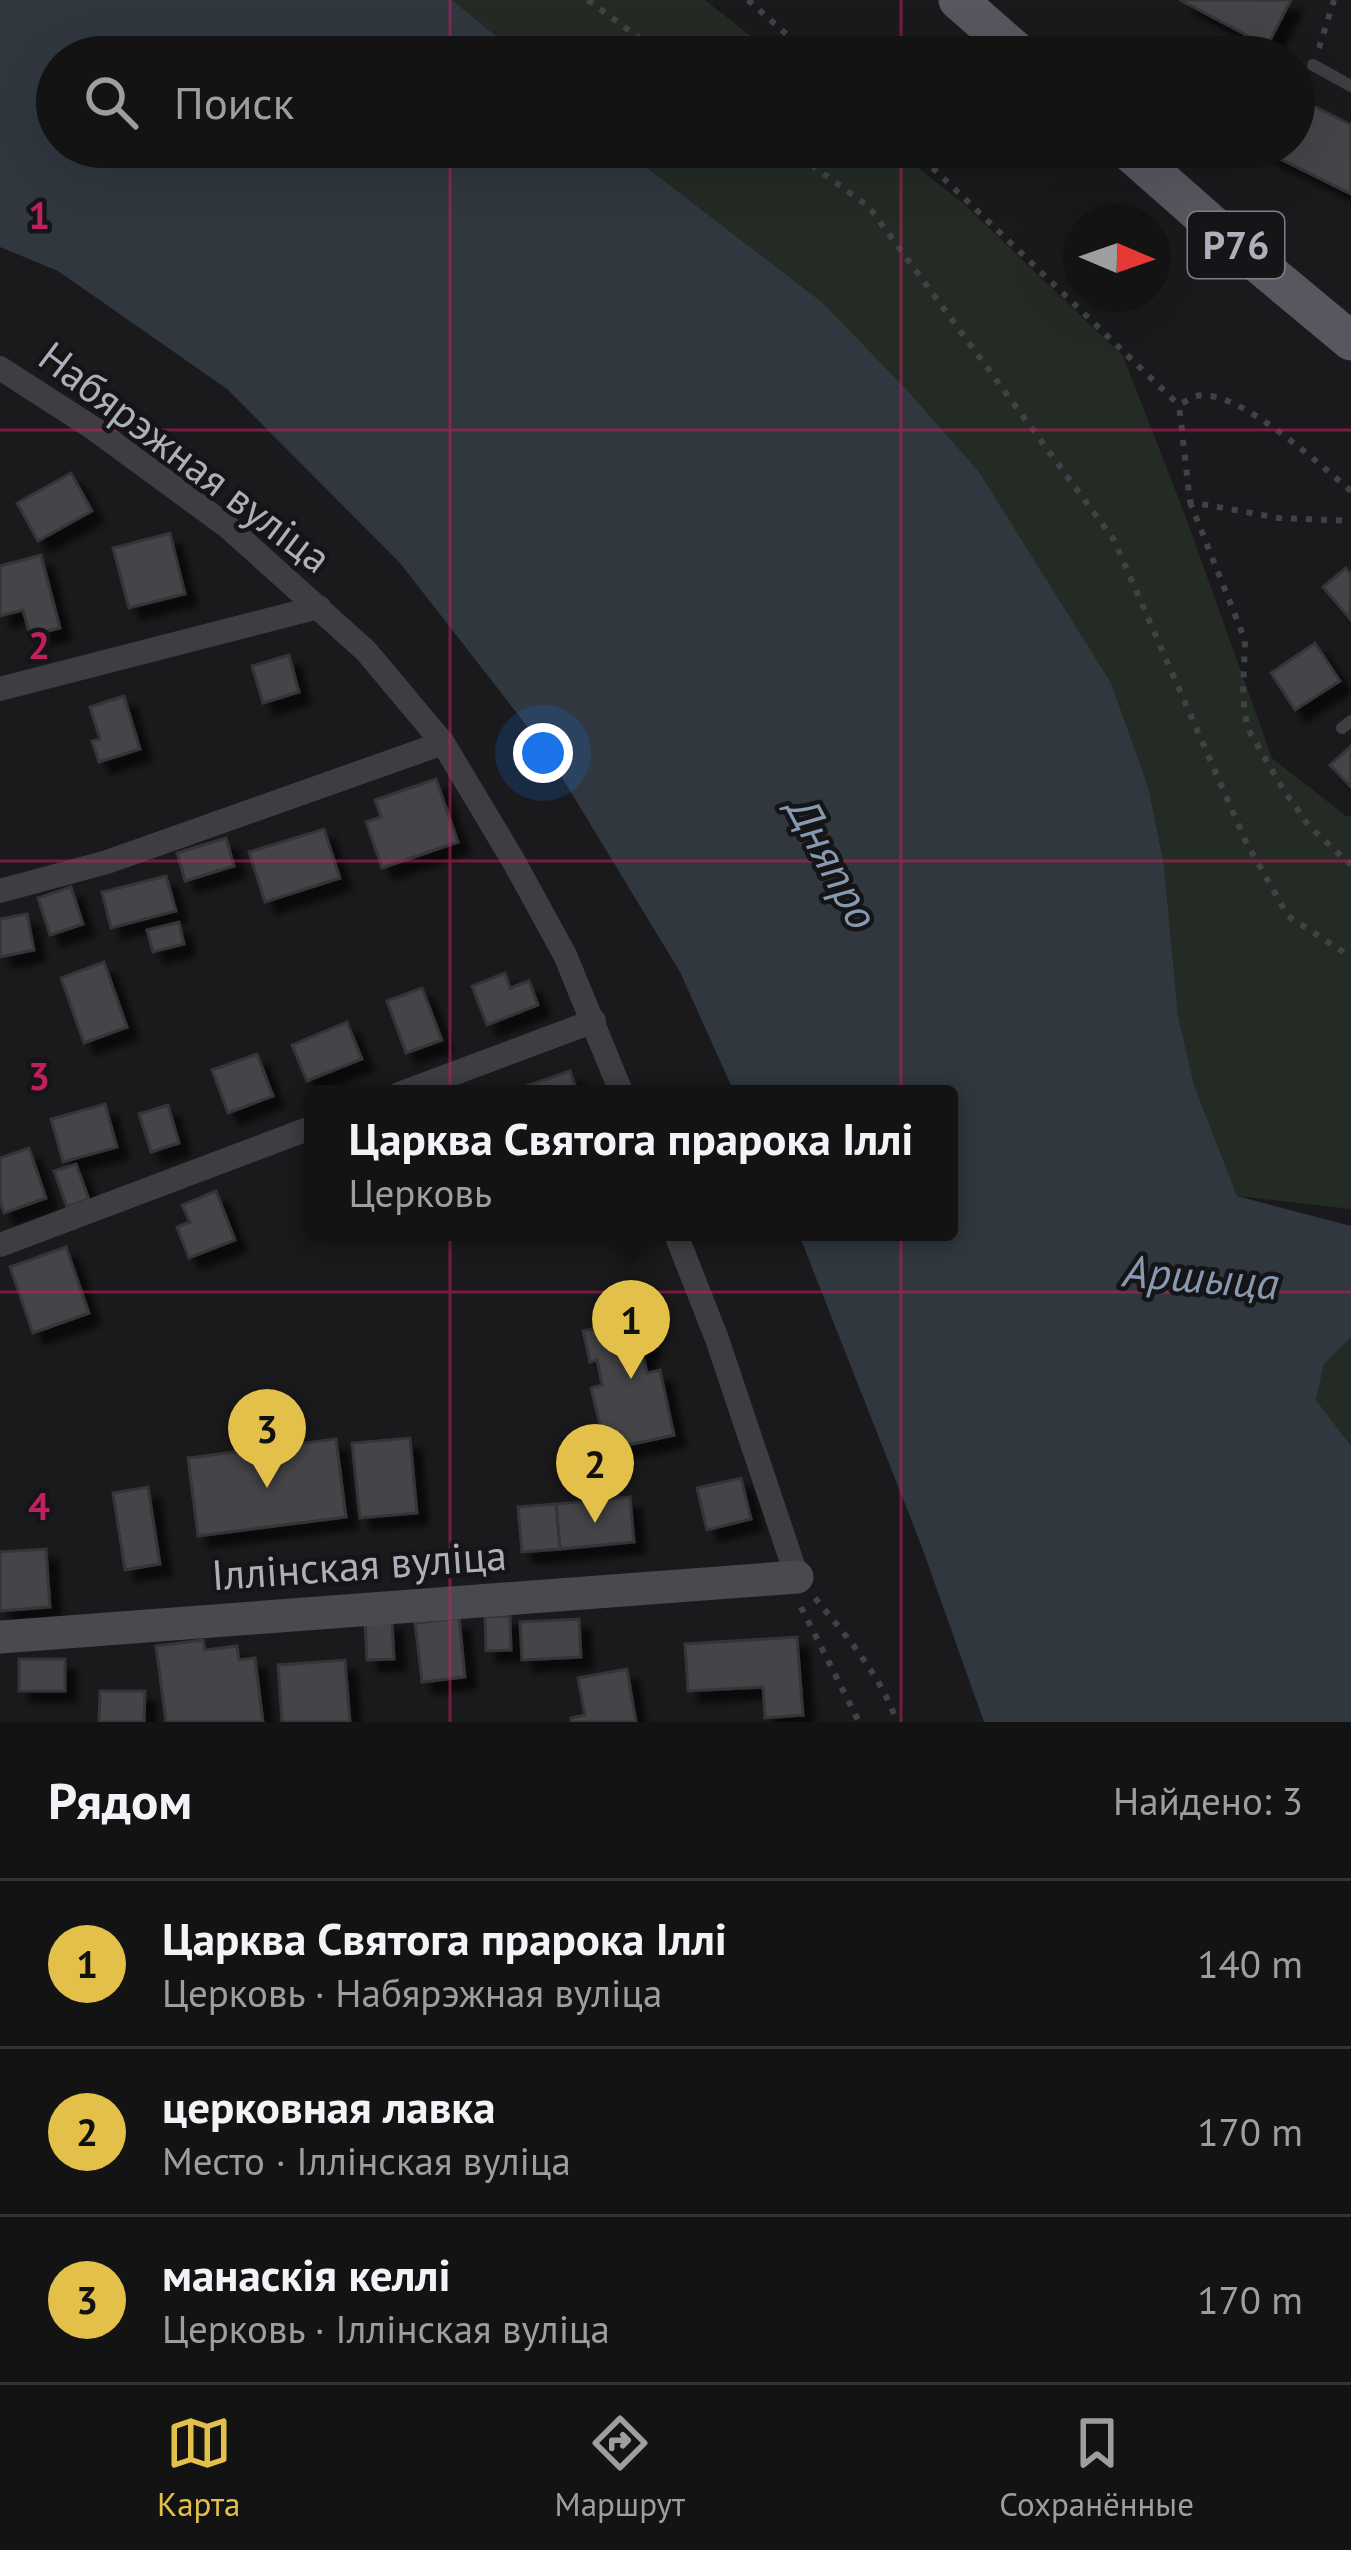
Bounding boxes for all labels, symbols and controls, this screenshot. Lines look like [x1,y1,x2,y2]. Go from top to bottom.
search box [36,36,1315,168]
icon: search [78,69,144,135]
text: Поиск [174,73,294,131]
text: 1 [28,189,50,240]
north arrow [1063,204,1171,312]
road number: Р76 [1188,212,1284,278]
street label: Набярэжная вуліца [28,329,342,584]
text: 2 [28,619,50,670]
your location [513,723,573,783]
water label: Дняпро [774,784,893,939]
text: 3 [28,1050,50,1101]
popup [304,1085,958,1241]
text: Царква Святога прарока Іллі [349,1109,913,1167]
text: Церковь [349,1167,492,1218]
water label: Аршыца [1119,1240,1281,1312]
pin: 1 [592,1280,670,1379]
pin: 3 [228,1389,306,1488]
pin: 2 [556,1424,634,1523]
text: 4 [28,1480,50,1531]
street label: Іллінская вуліца [210,1527,508,1602]
text: Рядом [48,1767,192,1833]
text: Найдено: 3 [1113,1775,1303,1826]
text: Царква Святога прарока Іллі [162,1909,727,1967]
text: 1 [76,1938,98,1989]
text: 140 m [1197,1938,1303,1989]
text: Церковь · Набярэжная вуліца [162,1967,662,2018]
text: церковная лавка [162,2077,496,2135]
text: 2 [76,2106,98,2157]
text: 170 m [1197,2106,1303,2157]
text: Место · Іллінская вуліца [162,2135,571,2186]
text: манаскія келлі [162,2245,451,2303]
text: 3 [76,2274,98,2325]
text: 170 m [1197,2274,1303,2325]
text: Церковь · Іллінская вуліца [162,2303,610,2354]
tab: Карта [157,2410,240,2525]
tab: Маршрут [555,2410,685,2525]
tab: Сохранённые [999,2410,1194,2525]

